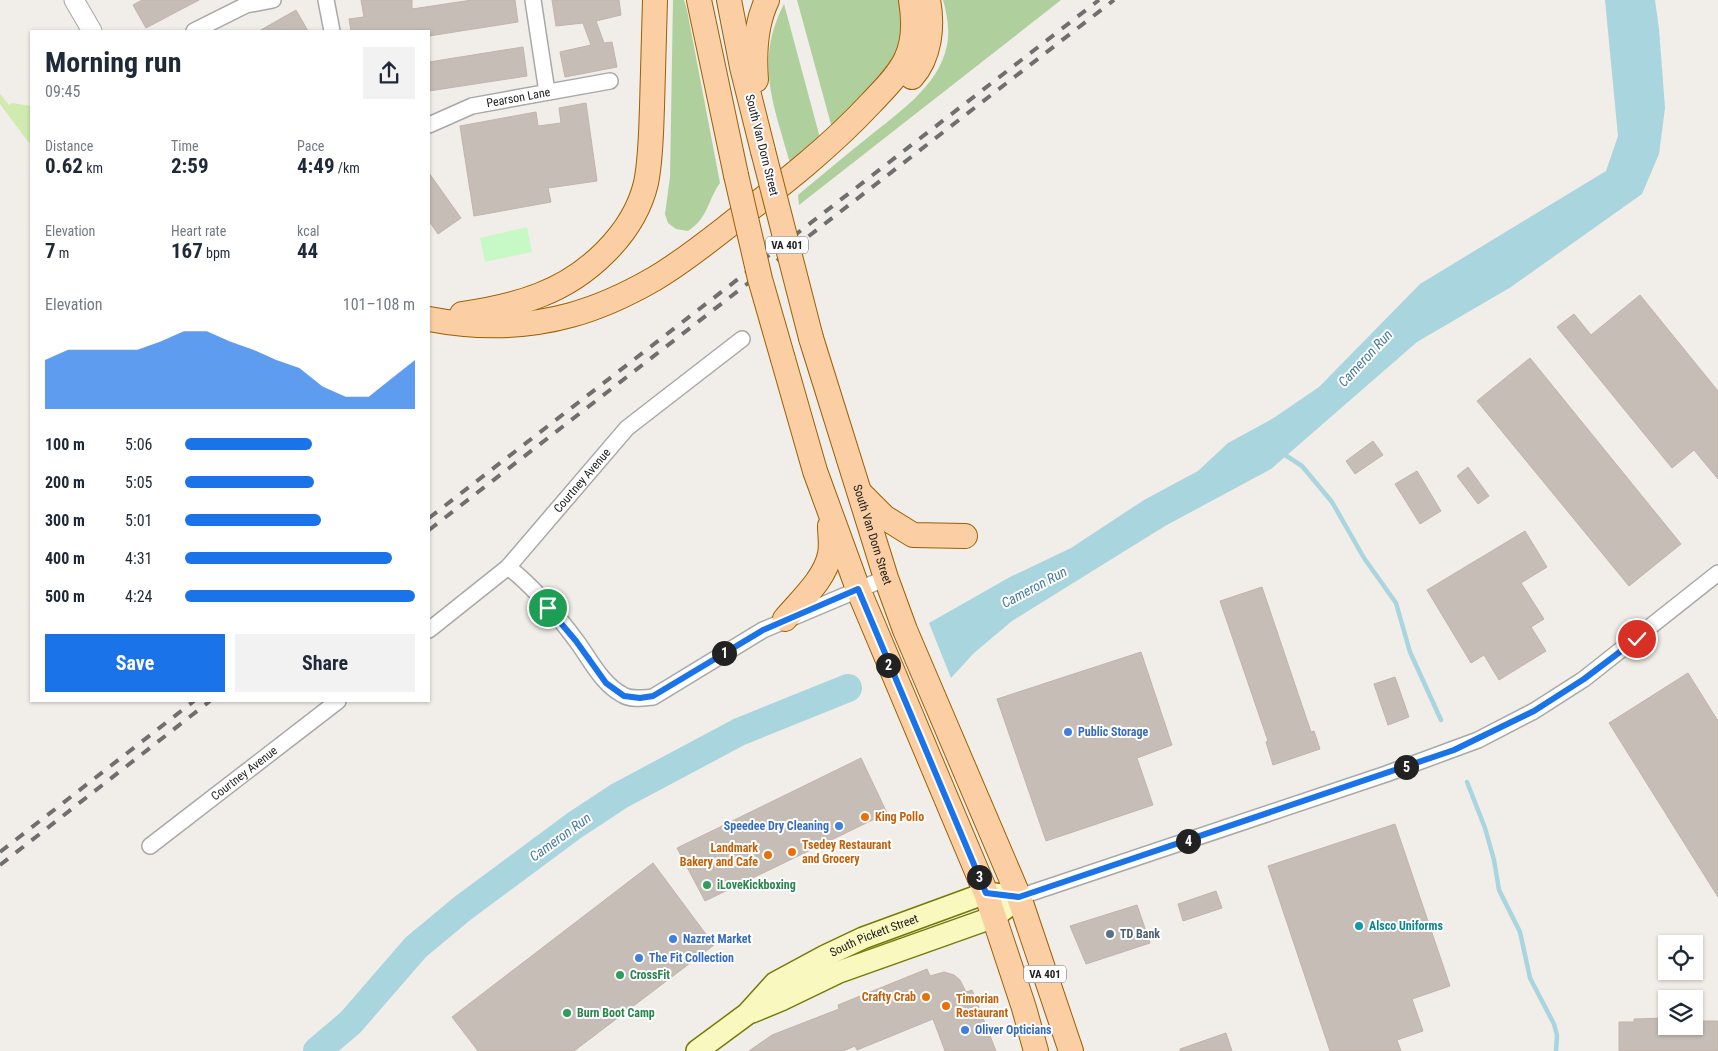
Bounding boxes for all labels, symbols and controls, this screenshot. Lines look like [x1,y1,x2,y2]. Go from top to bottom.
text: Morning run [45,46,181,79]
button: share [363,47,415,99]
text: 09:45 [45,82,80,101]
street label: Pearson Lane [485,85,552,110]
street label: South Van Dorn Street [743,93,781,198]
text: Distance [45,138,93,154]
text: Time [171,138,199,154]
text: Pace [297,138,324,154]
text: 0.62 [45,154,83,178]
text: 2:59 [171,154,209,178]
text: 4:49 [297,154,335,178]
text: km [83,160,103,176]
text: /km [335,160,360,176]
text: Elevation [45,223,95,239]
text: Heart rate [171,223,226,239]
text: kcal [297,223,320,239]
road number: VA 401 [766,236,808,254]
text: 7 [45,239,56,263]
text: 167 [171,239,203,263]
text: 44 [297,239,318,263]
text: m [56,245,69,261]
text: bpm [203,245,230,261]
text: Elevation [45,295,103,314]
text: 101–108 m [343,295,415,314]
water label: Cameron Run [1335,326,1395,390]
text: 100 m [45,435,85,454]
text: 5:06 [125,435,152,454]
street label: Courtney Avenue [551,445,614,515]
text: 200 m [45,473,85,492]
text: 5:05 [125,473,152,492]
street label: South Van Dorn Street [850,483,895,587]
text: 300 m [45,511,85,530]
text: 5:01 [125,511,152,530]
text: 400 m [45,549,85,568]
text: 4:31 [125,549,152,568]
water label: Cameron Run [999,563,1069,611]
text: 500 m [45,587,85,606]
text: 4:24 [125,587,152,606]
pin [527,587,569,629]
icon: arrive [534,594,562,622]
pin [1616,618,1658,660]
icon: check [1623,625,1651,653]
button: Save [45,634,225,692]
button: Share [235,634,415,692]
pin: 1 [712,640,736,666]
text: 1 [721,645,728,661]
pin: 2 [876,652,900,678]
text: 2 [885,657,892,673]
place label: Public Storage [1078,725,1148,739]
marker: Public Storage [1062,726,1074,738]
street label: Courtney Avenue [208,743,280,803]
pin: 5 [1394,754,1418,780]
text: 5 [1403,759,1410,775]
water label: Cameron Run [526,809,594,865]
place label: King Pollo [875,810,924,824]
marker: King Pollo [859,811,871,823]
place label: Speedee Dry Cleaning [724,819,829,833]
marker: Speedee Dry Cleaning [833,820,845,832]
pin: 4 [1176,828,1200,854]
text: 4 [1185,833,1192,849]
place label: Tsedey Restaurant and Grocery [802,838,891,866]
place label: Landmark Bakery and Cafe [680,841,758,869]
marker: Tsedey Restaurant and Grocery [786,846,798,858]
marker: Landmark Bakery and Cafe [762,849,774,861]
pin: 3 [966,864,992,890]
text: 3 [976,869,983,885]
place label: iLoveKickboxing [717,878,796,892]
marker: iLoveKickboxing [701,879,713,891]
street label: South Pickett Street [828,911,920,960]
place label: Alsco Uniforms [1369,919,1443,933]
marker: Alsco Uniforms [1353,920,1365,932]
place label: TD Bank [1120,927,1160,941]
marker: TD Bank [1104,928,1116,940]
place label: Nazret Market [683,932,752,946]
marker: Nazret Market [667,933,679,945]
map controls [1658,935,1703,1035]
button: locate [1658,935,1703,980]
place label: The Fit Collection [649,951,734,965]
marker: The Fit Collection [633,952,645,964]
road number: VA 401 [1024,966,1066,982]
place label: CrossFit [630,968,670,982]
marker: CrossFit [614,969,626,981]
place label: Crafty Crab [862,990,916,1004]
button: layers [1658,990,1703,1035]
marker: Crafty Crab [920,991,932,1003]
place label: Timorian Restaurant [956,992,1008,1020]
marker: Timorian Restaurant [940,1000,952,1012]
place label: Burn Boot Camp [577,1006,655,1020]
marker: Burn Boot Camp [561,1007,573,1019]
place label: Oliver Opticians [975,1023,1052,1037]
marker: Oliver Opticians [959,1024,971,1036]

